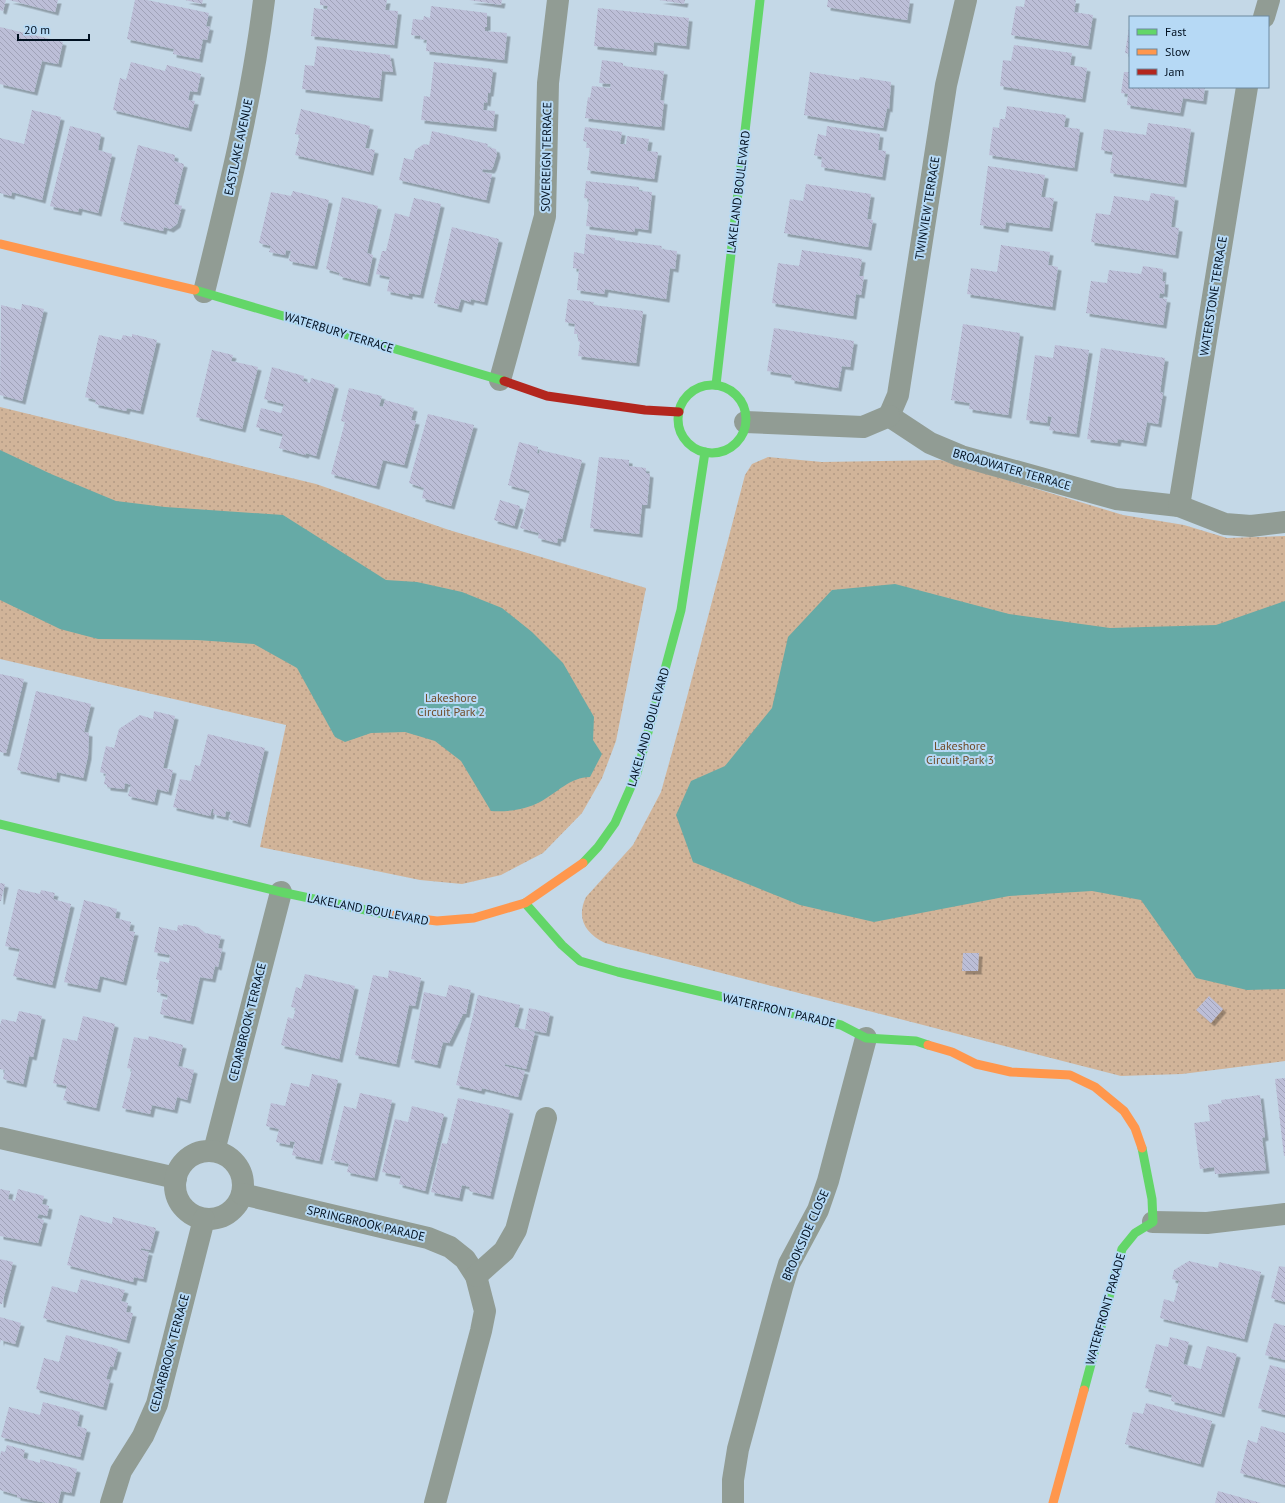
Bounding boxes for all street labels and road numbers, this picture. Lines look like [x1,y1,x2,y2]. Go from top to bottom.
street label: EASTLAKE AVENUE [220,97,256,197]
street label: SOVEREIGN TERRACE [538,102,554,212]
street label: LAKELAND BOULEVARD [723,130,753,254]
street label: TWINVIEW TERRACE [911,155,943,261]
street label: WATERSTONE TERRACE [1196,235,1230,357]
street label: WATERBURY TERRACE [282,308,396,356]
street label: BROADWATER TERRACE [951,445,1073,493]
street label: LAKELAND BOULEVARD [624,665,672,788]
street label: LAKELAND BOULEVARD [306,890,430,928]
street label: CEDARBROOK TERRACE [225,961,269,1083]
street label: WATERFRONT PARADE [721,990,837,1030]
street label: BROOKSIDE CLOSE [778,1187,832,1283]
street label: SPRINGBROOK PARADE [306,1202,426,1244]
street label: WATERFRONT PARADE [1082,1251,1128,1367]
street label: CEDARBROOK TERRACE [146,1292,192,1414]

